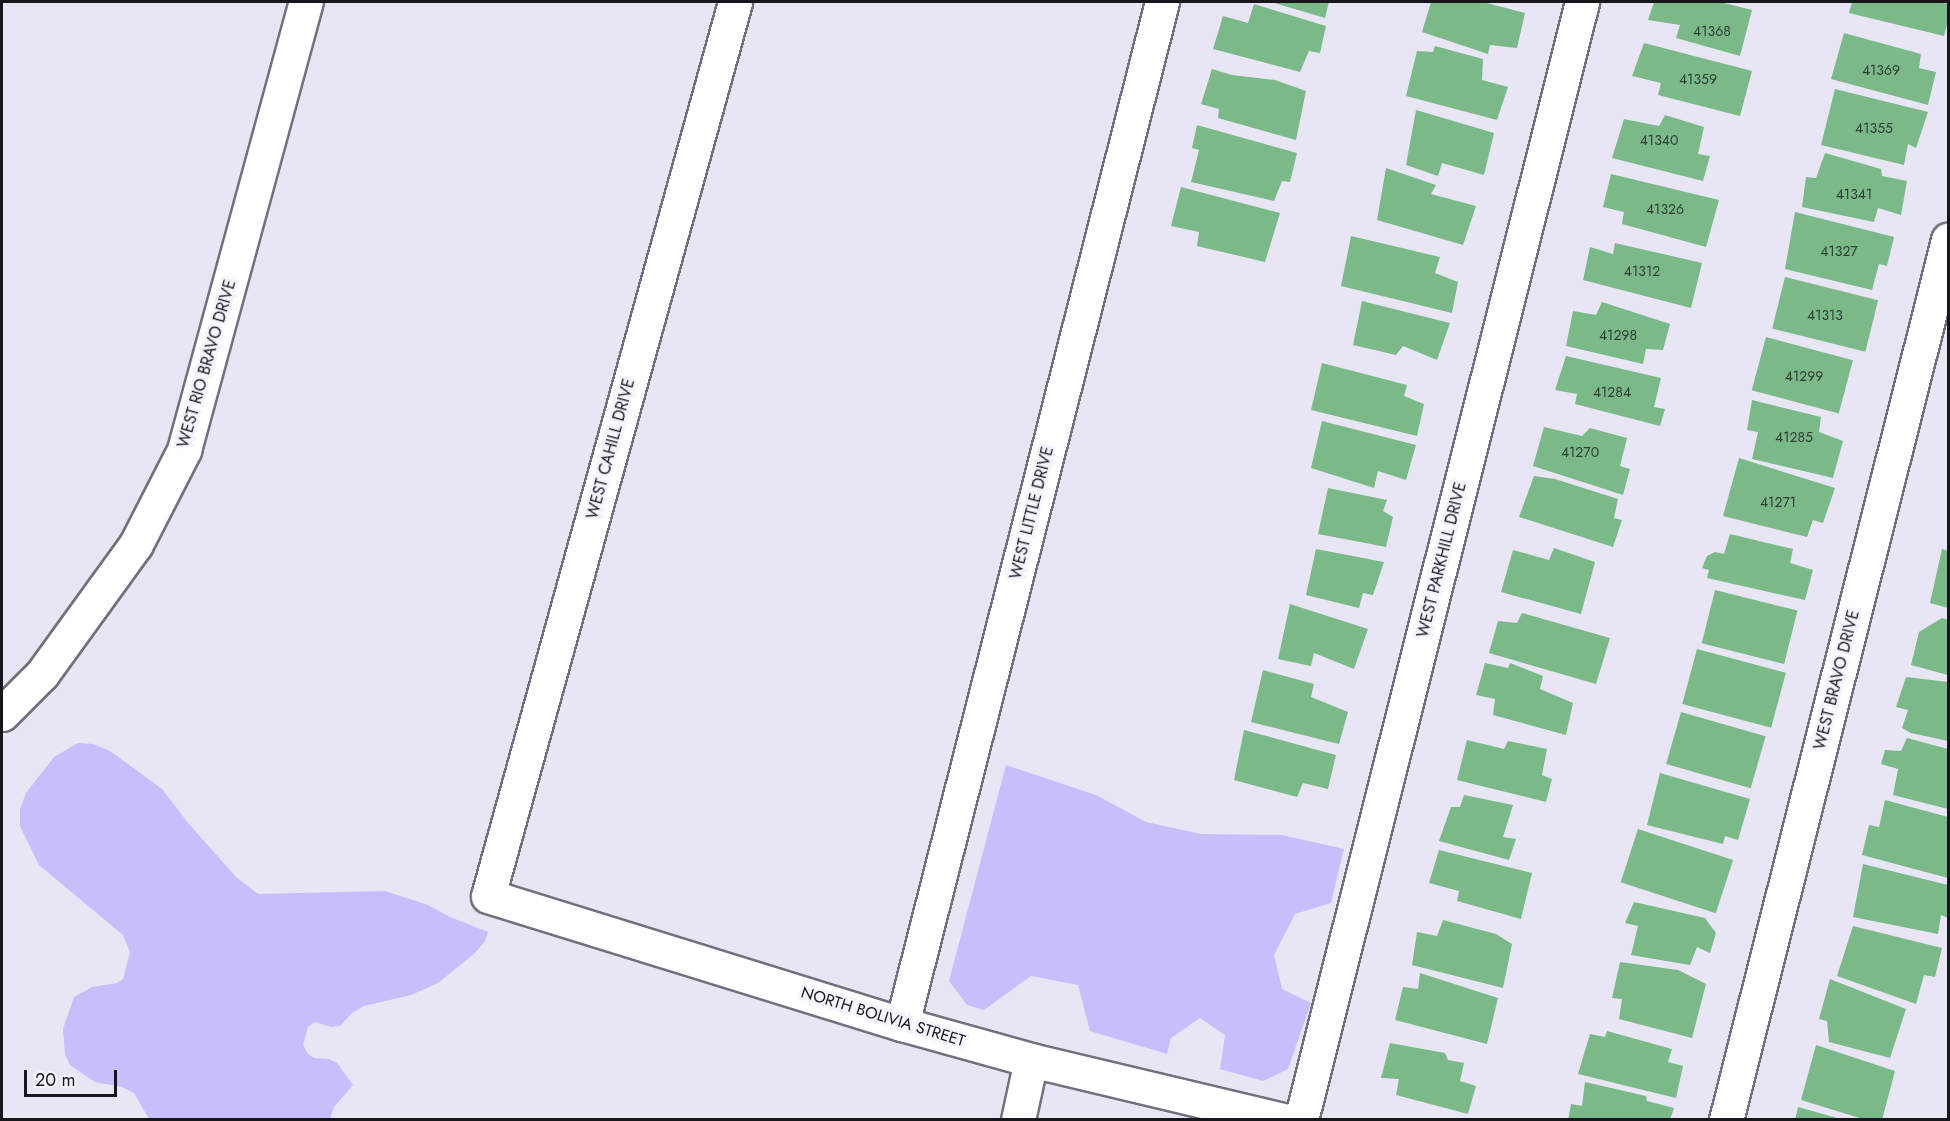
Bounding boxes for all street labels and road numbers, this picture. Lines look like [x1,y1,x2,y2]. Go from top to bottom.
street label: WEST RIO BRAVO DRIVE [174,278,240,450]
street label: WEST CAHILL DRIVE [583,377,639,521]
street label: WEST LITTLE DRIVE [1006,445,1058,581]
street label: WEST PARKHILL DRIVE [1413,480,1471,640]
street label: WEST BRAVO DRIVE [1810,608,1864,752]
street label: NORTH BOLIVIA STREET [799,983,967,1051]

